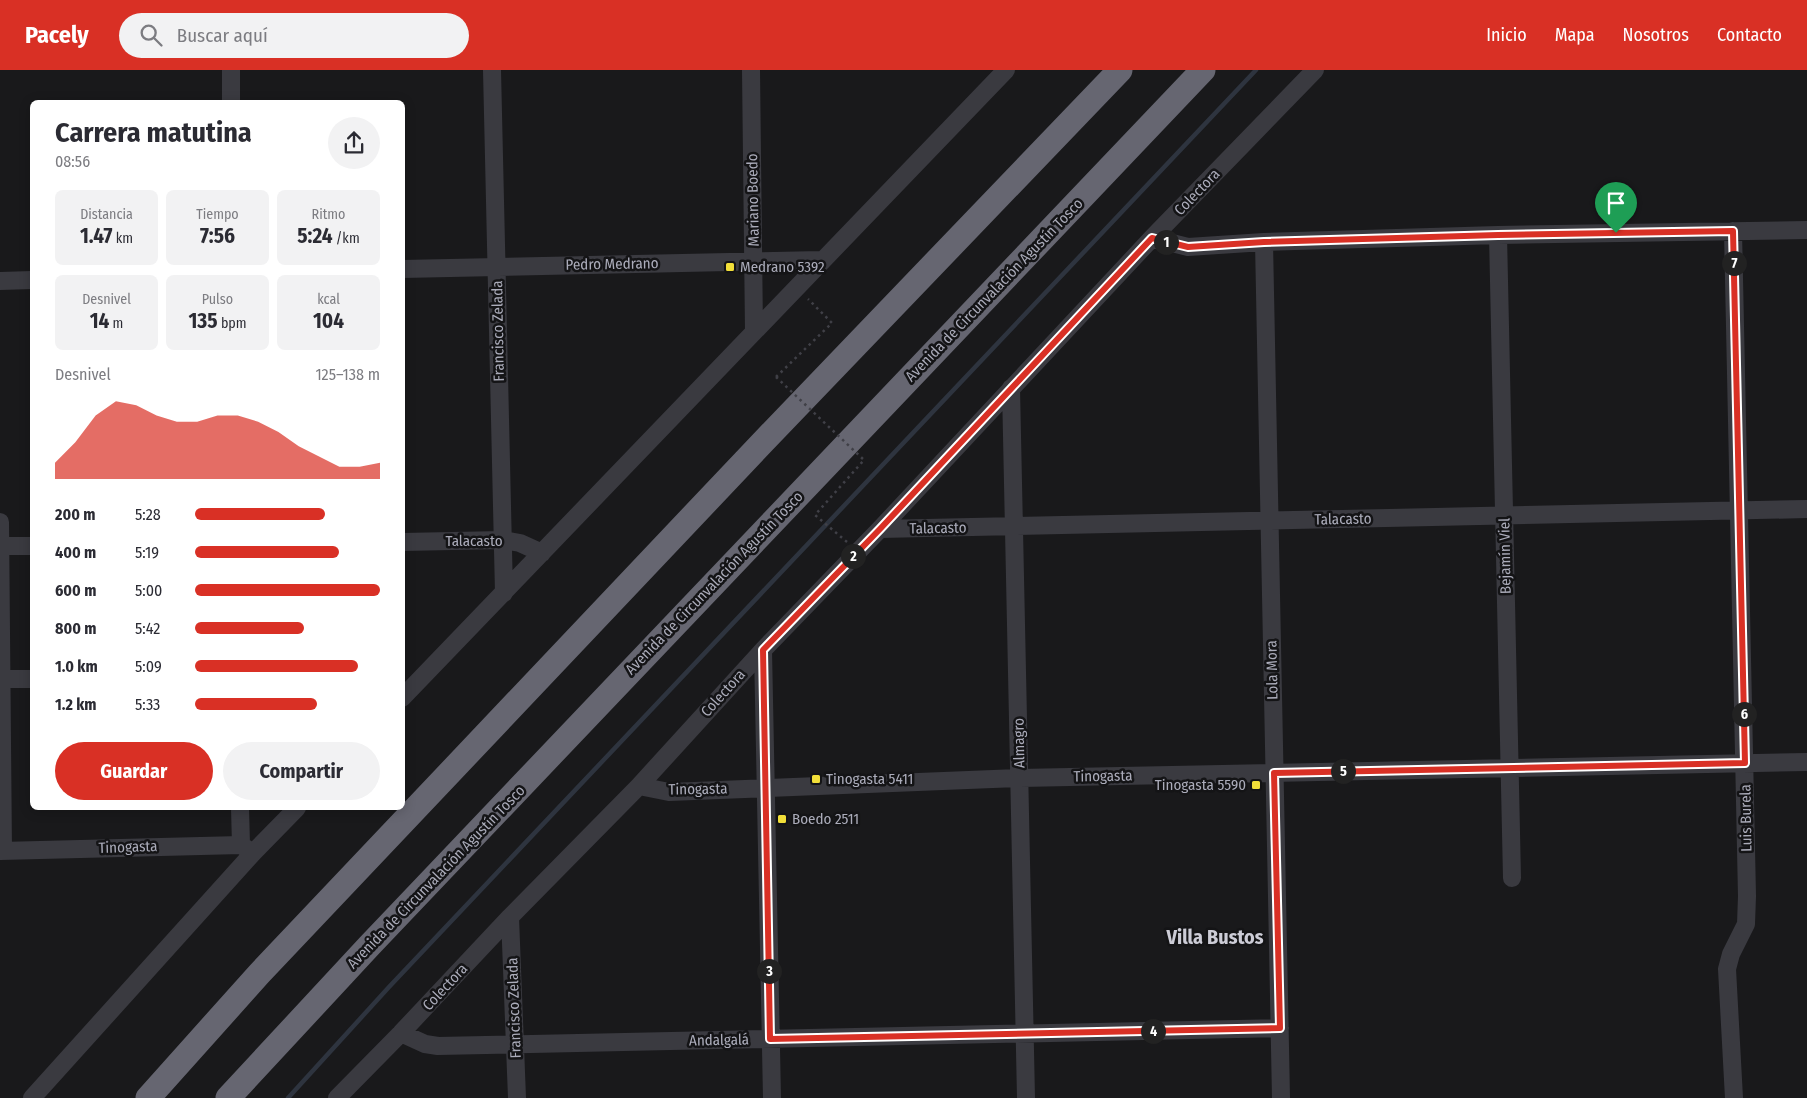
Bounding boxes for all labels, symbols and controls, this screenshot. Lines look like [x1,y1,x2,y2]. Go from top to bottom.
search box [119,13,469,58]
text: Pacely [25,21,89,49]
icon: search [137,21,165,49]
text: Buscar aquí [177,24,268,47]
text: Inicio [1486,24,1527,46]
text: Mapa [1555,24,1595,46]
text: Nosotros [1623,24,1689,46]
text: Contacto [1717,24,1782,46]
text: Carrera matutina [55,116,252,149]
button: share [328,117,380,169]
text: 08:56 [55,152,90,171]
street label: Mariano Boedo [743,153,763,247]
street label: Colectora [1171,165,1223,219]
pin [1595,182,1637,233]
icon: arrive [1602,189,1630,217]
street label: Avenida de Circunvalación Agustín Tosco [902,195,1087,385]
text: Distancia [80,206,133,223]
text: Tiempo [196,206,239,223]
text: Ritmo [312,206,345,223]
text: 1.47 [80,223,112,249]
text: 7:56 [200,223,235,249]
text: 5:24 [297,223,333,249]
text: km [112,230,133,247]
text: /km [333,230,360,247]
pin: 1 [1154,230,1178,254]
text: 1 [1164,234,1169,251]
pin: 7 [1722,250,1746,276]
street label: Pedro Medrano [565,254,659,274]
text: 7 [1732,255,1737,272]
place label: Medrano 5392 [740,258,825,276]
marker: Medrano 5392 [724,261,736,273]
street label: Francisco Zelada [488,280,508,382]
text: Desnivel [82,291,131,308]
text: Pulso [202,291,233,308]
text: kcal [317,291,340,308]
text: 14 [90,308,109,334]
text: 135 [188,308,218,334]
text: 104 [313,308,344,334]
text: m [109,315,123,332]
text: bpm [218,315,247,332]
text: Desnivel [55,365,111,384]
text: 125–138 m [315,365,380,384]
street label: Avenida de Circunvalación Agustín Tosco [622,488,807,678]
text: 200 m [55,505,95,524]
text: 5:28 [135,505,161,524]
street label: Talacasto [1314,510,1372,528]
street label: Bejamín Viel [1495,518,1515,594]
street label: Talacasto [909,519,967,537]
street label: Talacasto [445,532,503,550]
text: 400 m [55,543,96,562]
text: 5:19 [135,543,159,562]
pin: 2 [840,544,866,568]
text: 2 [850,548,857,565]
text: 600 m [55,581,96,600]
text: 5:00 [135,581,162,600]
text: 800 m [55,619,96,638]
text: 5:42 [135,619,160,638]
street label: Lola Mora [1262,640,1282,700]
text: 1.0 km [55,657,98,676]
text: 5:09 [135,657,162,676]
street label: Colectora [697,666,749,720]
text: 1.2 km [55,695,97,714]
text: 5:33 [135,695,160,714]
pin: 6 [1732,702,1756,726]
text: 6 [1741,706,1748,723]
street label: Almagro [1010,718,1028,768]
button: Guardar [55,742,213,800]
button: Compartir [223,742,380,800]
pin: 5 [1330,758,1356,784]
text: 5 [1340,763,1347,780]
street label: Tinogasta [1073,766,1133,786]
place label: Tinogasta 5411 [826,770,913,788]
marker: Tinogasta 5411 [810,773,822,785]
place label: Tinogasta 5590 [1155,776,1246,794]
street label: Tinogasta [668,779,728,799]
marker: Tinogasta 5590 [1250,779,1262,791]
street label: Avenida de Circunvalación Agustín Tosco [344,782,529,972]
street label: Luis Burela [1736,784,1756,852]
place label: Boedo 2511 [792,810,859,828]
marker: Boedo 2511 [776,813,788,825]
street label: Tinogasta [98,837,158,857]
district label: Villa Bustos [1165,925,1264,949]
street label: Francisco Zelada [503,957,525,1059]
pin: 3 [756,958,782,984]
street label: Colectora [419,960,471,1014]
text: 3 [766,963,773,980]
pin: 4 [1140,1018,1166,1044]
text: 4 [1150,1023,1157,1040]
street label: Andalgalá [689,1030,749,1050]

